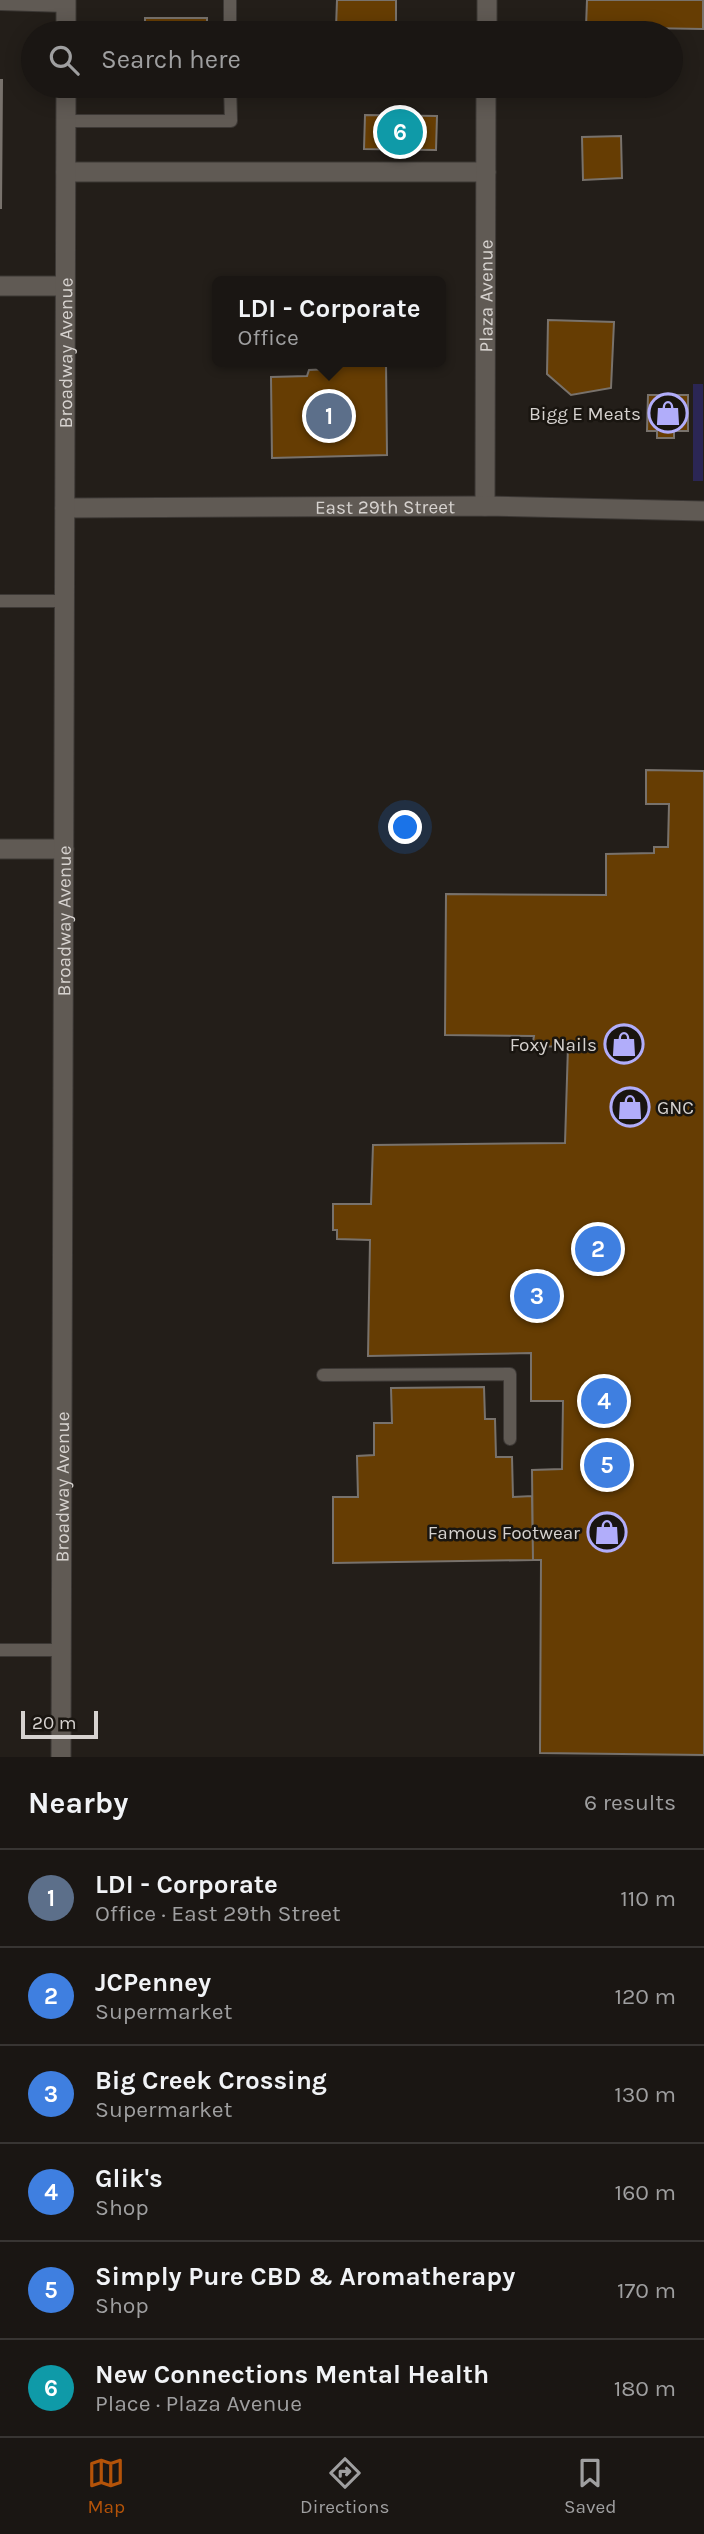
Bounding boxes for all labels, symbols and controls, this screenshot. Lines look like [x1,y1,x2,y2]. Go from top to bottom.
search box [21,21,683,98]
icon: search [45,41,83,79]
text: Search here [101,44,241,75]
pin: 6 [377,106,423,158]
street label: Plaza Avenue [475,240,498,352]
popup [212,276,446,367]
street label: Broadway Avenue [55,277,77,429]
text: LDI - Corporate [238,293,420,324]
text: Office [238,324,299,351]
pin: 1 [306,390,352,442]
shop icon: Bigg E Meats [647,392,689,434]
place label: Bigg E Meats [529,403,641,425]
street label: East 29th Street [315,496,455,519]
your location [388,810,422,844]
street label: Broadway Avenue [53,845,76,997]
shop icon: Foxy Nails [603,1023,645,1065]
place label: Foxy Nails [510,1034,597,1056]
shop icon: GNC [609,1086,651,1128]
place label: GNC [657,1097,694,1119]
pin: 2 [575,1223,621,1275]
pin: 3 [514,1270,560,1322]
pin: 4 [581,1375,627,1427]
street label: Broadway Avenue [52,1411,74,1563]
pin: 5 [584,1439,630,1491]
shop icon: Famous Footwear [586,1511,628,1553]
place label: Famous Footwear [428,1522,580,1544]
scale bar [21,1708,98,1740]
text: 20 m [32,1712,77,1734]
text: Nearby [28,1785,128,1821]
text: 6 results [584,1789,676,1816]
text: LDI - Corporate [95,1869,278,1900]
text: 1 [47,1885,55,1912]
text: 110 m [620,1885,676,1912]
text: Office · East 29th Street [95,1900,341,1927]
text: JCPenney [95,1967,211,1998]
text: 2 [44,1983,58,2010]
text: 120 m [614,1983,676,2010]
text: Supermarket [95,1998,232,2025]
text: Big Creek Crossing [95,2065,327,2096]
text: 3 [44,2081,58,2108]
text: 130 m [614,2081,676,2108]
text: Supermarket [95,2096,232,2123]
text: Glik's [95,2163,163,2194]
text: 4 [44,2179,58,2206]
text: 160 m [615,2179,676,2206]
text: Shop [95,2194,149,2221]
text: Simply Pure CBD & Aromatherapy [95,2261,515,2292]
text: 5 [44,2277,58,2304]
text: 170 m [617,2277,676,2304]
text: Shop [95,2292,149,2319]
text: New Connections Mental Health [95,2359,489,2390]
text: 6 [44,2375,58,2402]
text: 180 m [614,2375,676,2402]
text: Place · Plaza Avenue [95,2390,302,2417]
tab: Map [87,2454,125,2518]
tab: Directions [300,2454,389,2518]
tab: Saved [564,2454,617,2518]

